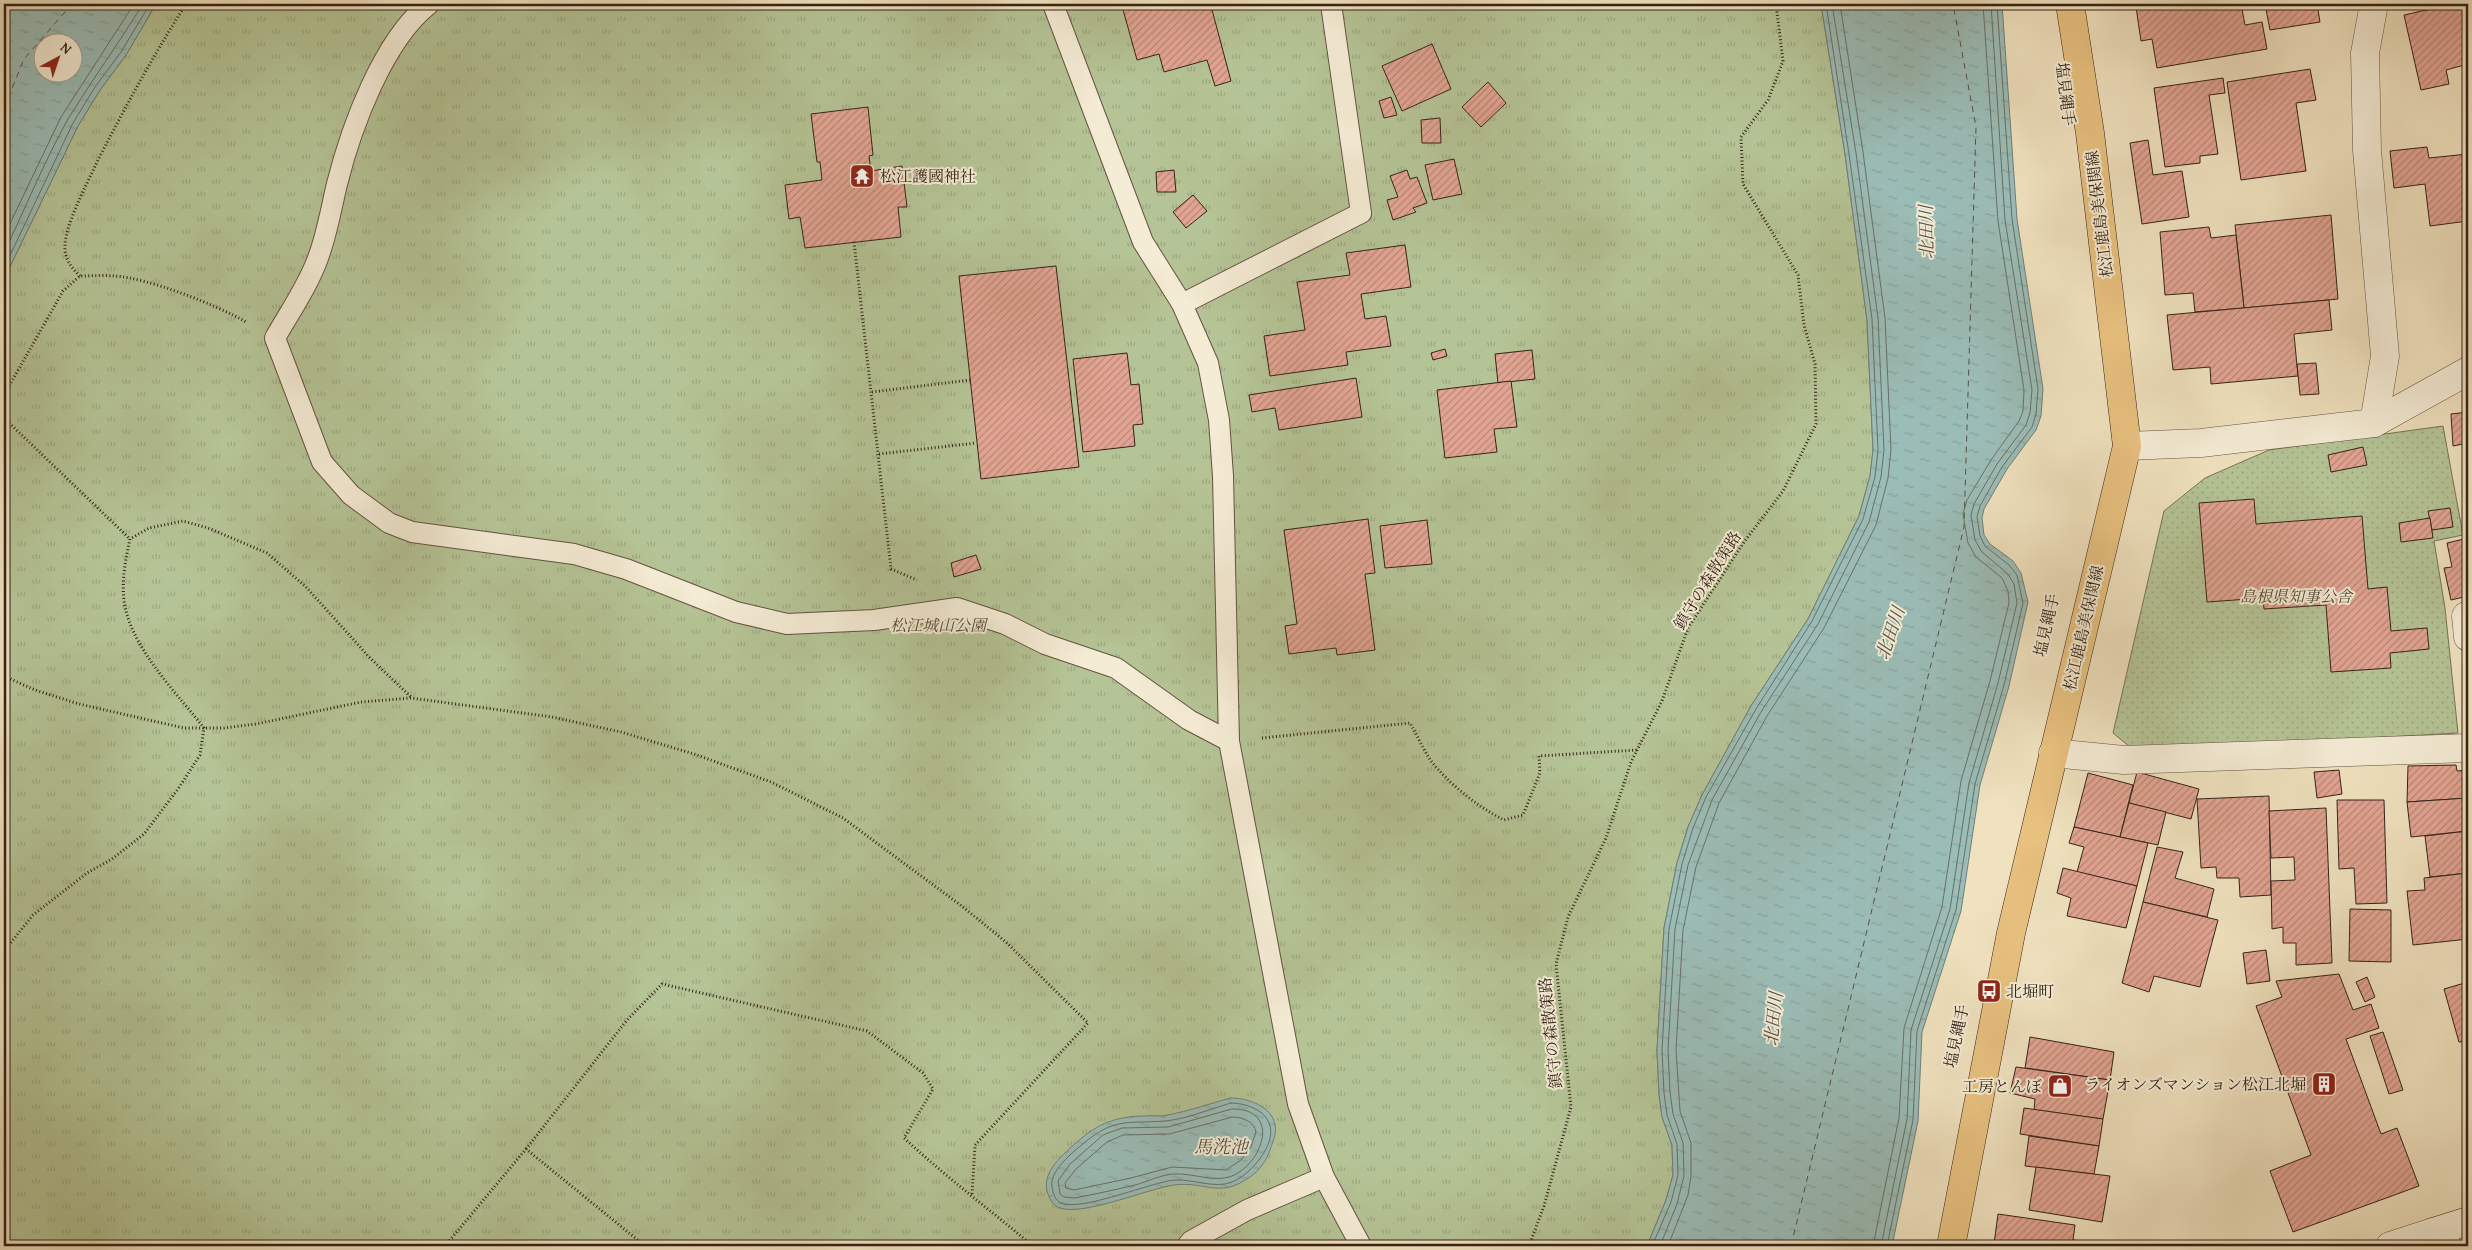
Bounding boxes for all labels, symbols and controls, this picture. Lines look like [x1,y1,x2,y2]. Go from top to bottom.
north arrow [32,32,82,82]
text: N [56,37,77,59]
street label: 塩見縄手 [2050,61,2082,127]
street label: 松江鹿島美保関線 [2079,149,2119,279]
temple icon: 松江護國神社 [849,163,875,189]
place label: 松江護國神社 [880,164,976,188]
water label: 北田川 [1912,203,1940,259]
street label: 鎮守の森散策路 [1667,526,1747,634]
street label: 松江鹿島美保関線 [2057,563,2109,693]
park label: 島根県知事公舎 [2240,584,2354,608]
street label: 塩見縄手 [2027,591,2065,659]
water label: 北田川 [1868,601,1912,663]
park label: 松江城山公園 [890,613,989,637]
street label: 鎮守の森散策路 [1532,976,1568,1090]
bus stop icon: 北堀町 [1976,978,2002,1004]
place label: 北堀町 [2006,979,2054,1003]
water label: 北田川 [1757,989,1789,1047]
street label: 塩見縄手 [1938,1002,1974,1070]
building icon: ライオンズマンション松江北堀 [2311,1071,2337,1097]
place label: ライオンズマンション松江北堀 [2084,1072,2306,1096]
shop icon: 工房とんぼ [2047,1073,2073,1099]
place label: 工房とんぼ [1962,1074,2042,1098]
water label: 馬洗池 [1194,1133,1250,1160]

